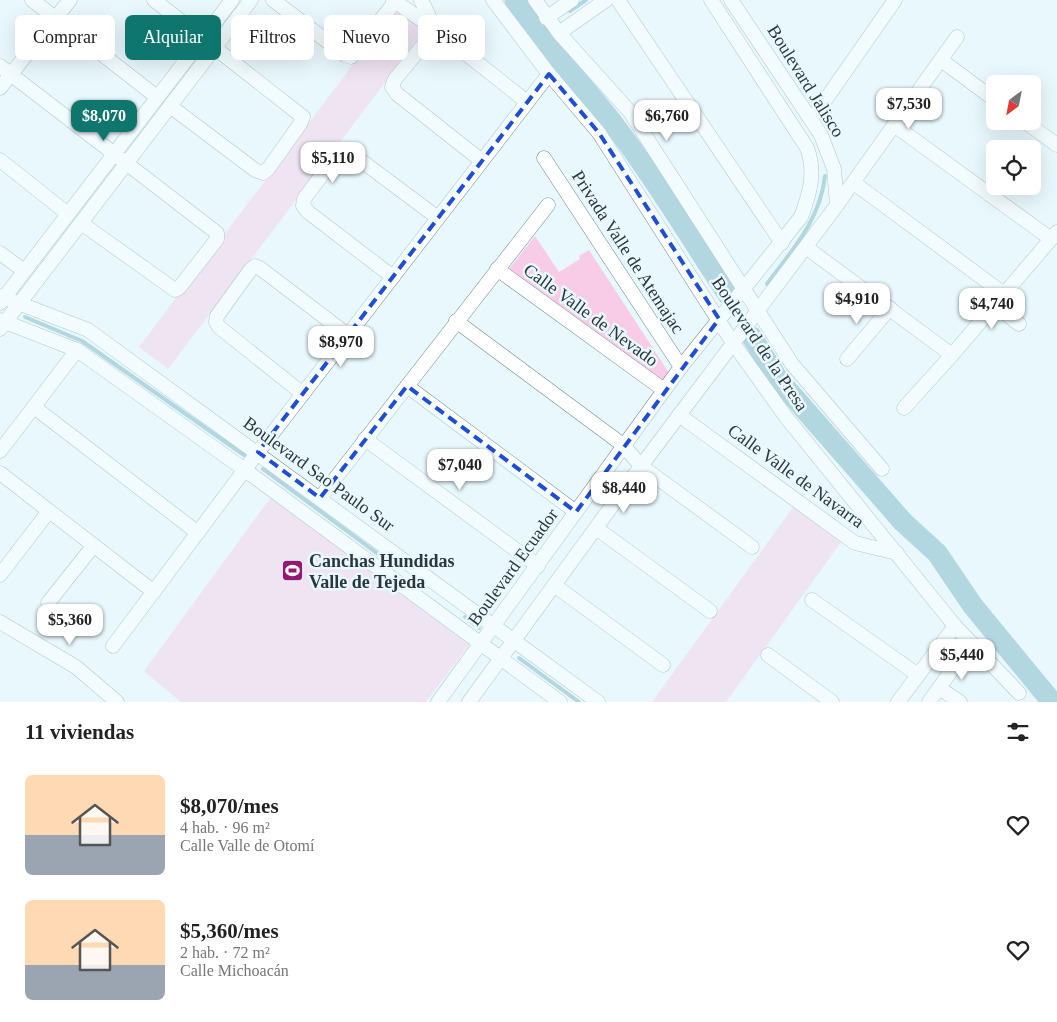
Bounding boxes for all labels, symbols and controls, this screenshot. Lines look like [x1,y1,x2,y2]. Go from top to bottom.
chip: Comprar [15,15,115,60]
chip: Alquilar [125,15,221,60]
chip: Filtros [231,15,314,60]
chip: Nuevo [324,15,408,60]
chip: Piso [418,15,485,60]
street label: Boulevard Jalisco [763,21,849,141]
north arrow [986,75,1041,130]
map controls [986,75,1041,195]
pin: $7,530 [868,88,950,130]
text: $7,530 [887,95,931,112]
pin: $8,070 [63,100,145,142]
pin: $6,760 [626,100,708,142]
text: $8,070 [82,107,126,124]
text: $6,760 [645,107,689,124]
button: locate [986,140,1041,195]
pin: $5,110 [292,142,374,184]
text: $5,110 [311,149,355,166]
street label: Privada Valle de Atemajac [568,167,688,337]
street label: Calle Valle de Nevado [520,260,662,370]
street label: Boulevard de la Presa [708,273,812,415]
pin: $4,910 [816,282,898,325]
pin: $4,740 [951,288,1033,330]
text: $4,910 [835,290,879,307]
text: $4,740 [970,295,1014,312]
pin: $8,970 [300,326,382,368]
text: $8,970 [319,333,363,350]
street label: Boulevard Sao Paulo Sur [240,413,398,535]
street label: Calle Valle de Navarra [724,420,868,532]
pin: $7,040 [419,448,501,491]
text: $7,040 [438,456,482,473]
pin: $8,440 [583,472,665,514]
text: $8,440 [602,479,646,496]
street label: Boulevard Ecuador [464,505,562,629]
place label: Canchas Hundidas Valle de Tejeda [309,551,455,592]
sports icon: Canchas Hundidas Valle de Tejeda [281,559,305,583]
pin: $5,360 [29,604,111,646]
text: $5,360 [48,611,92,628]
pin: $5,440 [921,638,1003,681]
text: $5,440 [940,646,984,663]
icon: filters [1004,718,1032,746]
text: 11 viviendas [25,720,134,744]
text: $8,070/mes [180,794,279,818]
icon: home [65,795,125,855]
icon: heart [1004,811,1032,839]
text: 4 hab. · 96 m² [180,819,270,836]
text: Calle Valle de Otomí [180,837,314,854]
text: $5,360/mes [180,919,279,943]
icon: home [65,920,125,980]
icon: heart [1004,936,1032,964]
text: 2 hab. · 72 m² [180,944,270,961]
text: Calle Michoacán [180,962,289,979]

